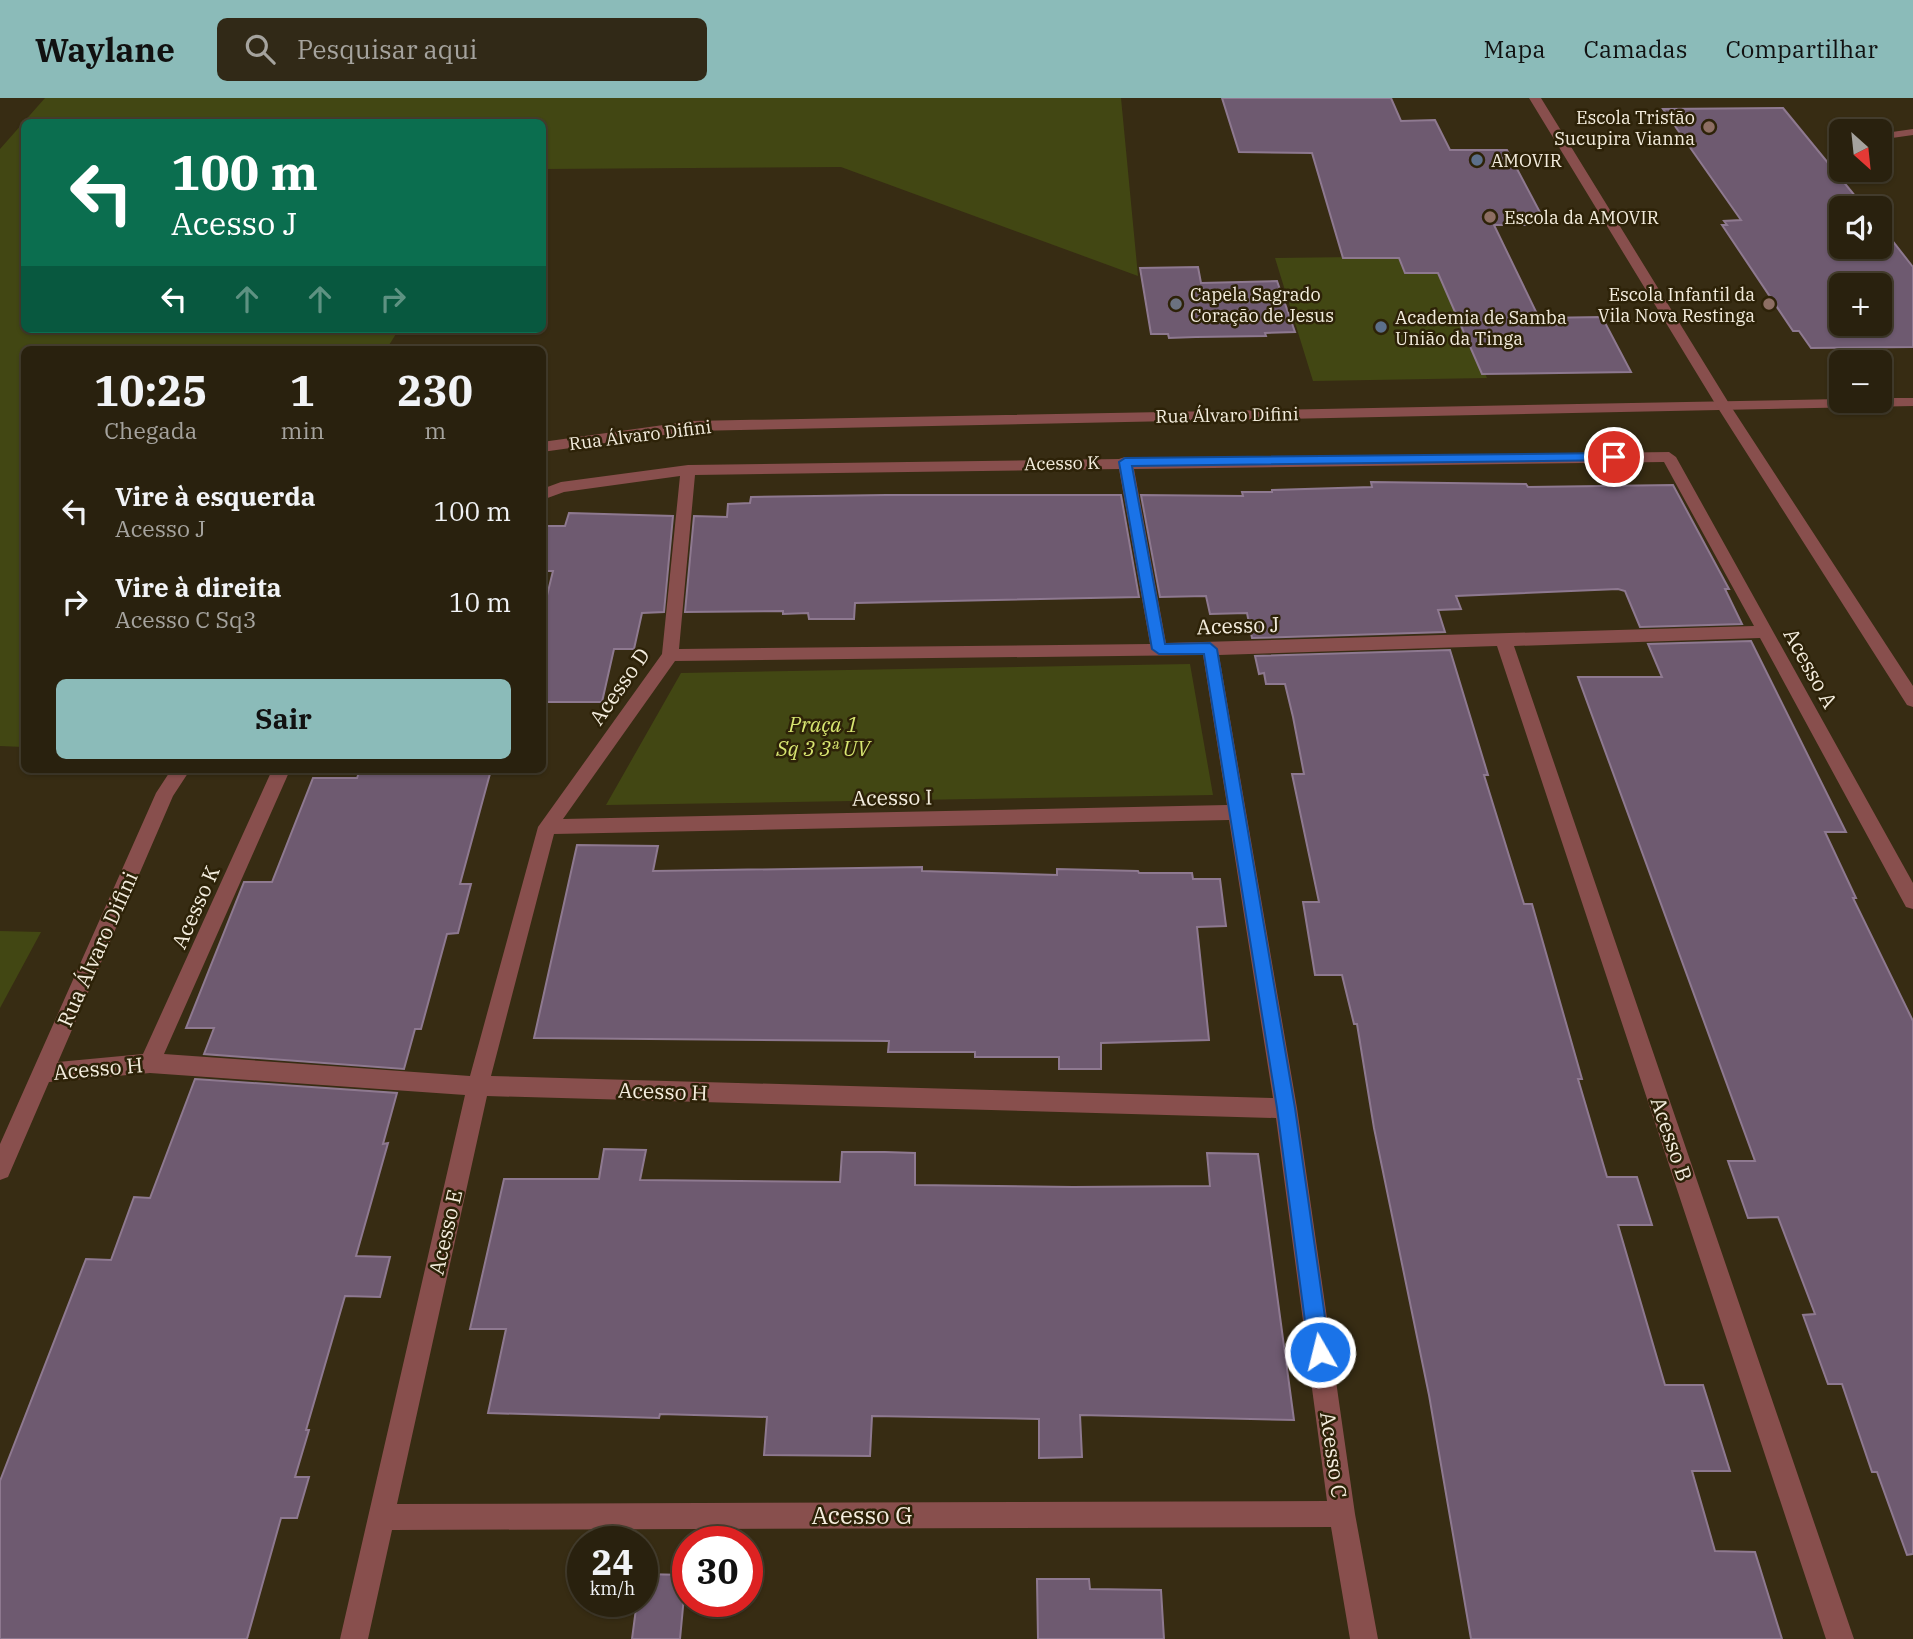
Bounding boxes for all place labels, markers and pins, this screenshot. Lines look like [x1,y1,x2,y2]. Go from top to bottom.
place label: Escola Tristão Sucupira Vianna [1554,106,1695,150]
marker: Escola Tristão Sucupira Vianna [1701,119,1717,135]
place label: AMOVIR [1491,149,1562,172]
marker: AMOVIR [1469,152,1485,168]
place label: Escola da AMOVIR [1504,206,1659,229]
marker: Escola da AMOVIR [1482,209,1498,225]
place label: Capela Sagrado Coração de Jesus [1190,283,1334,327]
place label: Escola Infantil da Vila Nova Restinga [1598,283,1755,327]
marker: Capela Sagrado Coração de Jesus [1168,296,1184,312]
marker: Escola Infantil da Vila Nova Restinga [1761,296,1777,312]
place label: Academia de Samba União da Tinga [1395,306,1567,350]
marker: Academia de Samba União da Tinga [1373,319,1389,335]
pin [1584,427,1644,487]

